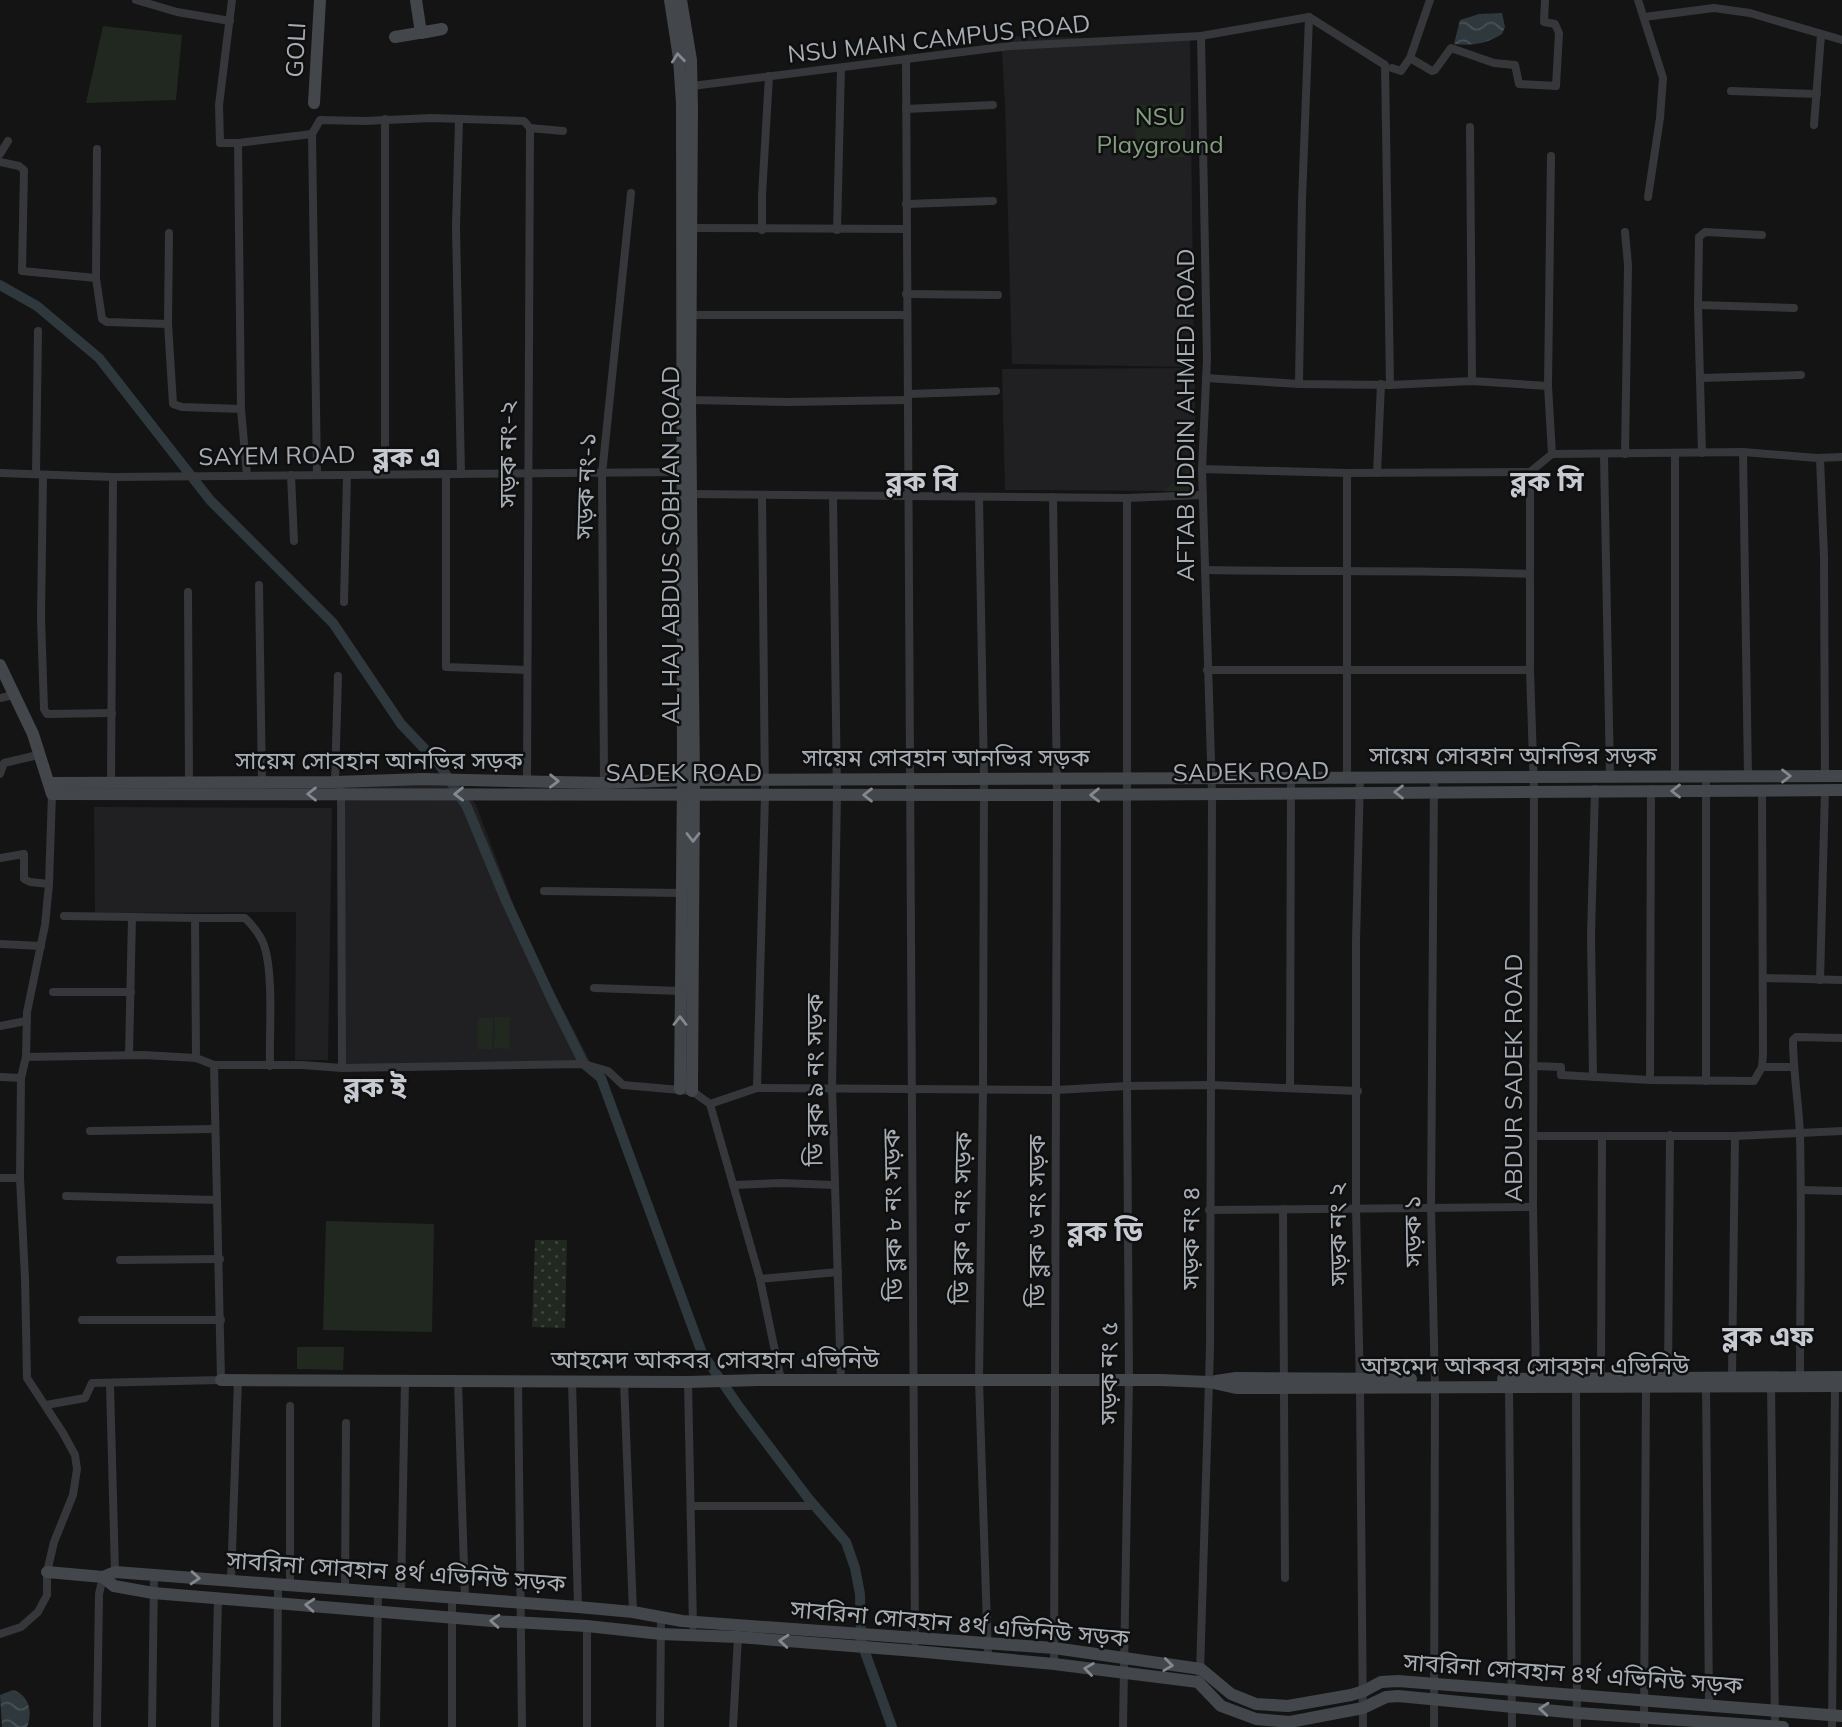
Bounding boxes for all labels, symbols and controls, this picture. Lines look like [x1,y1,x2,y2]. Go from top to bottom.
street label: NSU MAIN CAMPUS ROAD [786,7,1092,69]
street label: GOLI [279,22,311,78]
one-way arrow [671,53,686,64]
park label: NSU Playground [1096,101,1224,159]
street label: AFTAB UDDIN AHMED ROAD [1170,248,1200,582]
street label: AL HAJ ABDUS SOBHAN ROAD [655,366,685,724]
street label: সড়ক নং-২ [492,400,522,509]
street label: সড়ক নং-১ [568,432,602,541]
street label: SAYEM ROAD [198,439,356,471]
district label: ব্লক এ [372,439,441,474]
district label: ব্লক বি [885,463,959,498]
district label: ব্লক সি [1509,463,1585,498]
street label: সায়েম সোবহান আনভির সড়ক [1368,740,1657,770]
street label: সায়েম সোবহান আনভির সড়ক [801,742,1090,772]
street label: সায়েম সোবহান আনভির সড়ক [234,745,523,775]
street label: SADEK ROAD [1173,755,1329,787]
street label: SADEK ROAD [606,757,762,787]
one-way arrow [1781,768,1792,784]
one-way arrow [549,774,560,789]
one-way arrow [1670,783,1681,799]
one-way arrow [1394,784,1404,800]
one-way arrow [306,786,317,802]
one-way arrow [454,786,464,802]
one-way arrow [862,787,872,803]
one-way arrow [1089,787,1100,802]
one-way arrow [685,833,701,843]
street label: ABDUR SADEK ROAD [1498,954,1528,1202]
street label: ডি ব্লক ৯ নং সড়ক [799,993,829,1167]
one-way arrow [672,1015,688,1026]
district label: ব্লক ই [343,1069,407,1104]
street label: ডি ব্লক ৮ নং সড়ক [875,1128,909,1303]
street label: ডি ব্লক ৭ নং সড়ক [944,1131,978,1306]
street label: ডি ব্লক ৬ নং সড়ক [1021,1134,1051,1308]
street label: সড়ক নং ২ [1321,1182,1353,1287]
street label: সড়ক নং ৪ [1175,1186,1205,1291]
street label: সড়ক ১ [1396,1195,1428,1268]
district label: ব্লক ডি [1066,1213,1143,1248]
district label: ব্লক এফ [1722,1318,1814,1353]
street label: সড়ক নং ৫ [1093,1321,1123,1426]
street label: আহমেদ আকবর সোবহান এভিনিউ [550,1344,880,1374]
street label: আহমেদ আকবর সোবহান এভিনিউ [1360,1350,1690,1380]
street label: সাবরিনা সোবহান ৪র্থ এভিনিউ সড়ক [224,1544,567,1598]
one-way arrow [189,1570,200,1585]
street label: সাবরিনা সোবহান ৪র্থ এভিনিউ সড়ক [788,1593,1131,1653]
one-way arrow [304,1598,315,1613]
one-way arrow [489,1614,500,1629]
one-way arrow [779,1634,790,1649]
street label: সাবরিনা সোবহান ৪র্থ এভিনিউ সড়ক [1401,1646,1744,1700]
one-way arrow [1162,1657,1173,1672]
one-way arrow [1083,1662,1095,1677]
one-way arrow [1538,1702,1549,1717]

